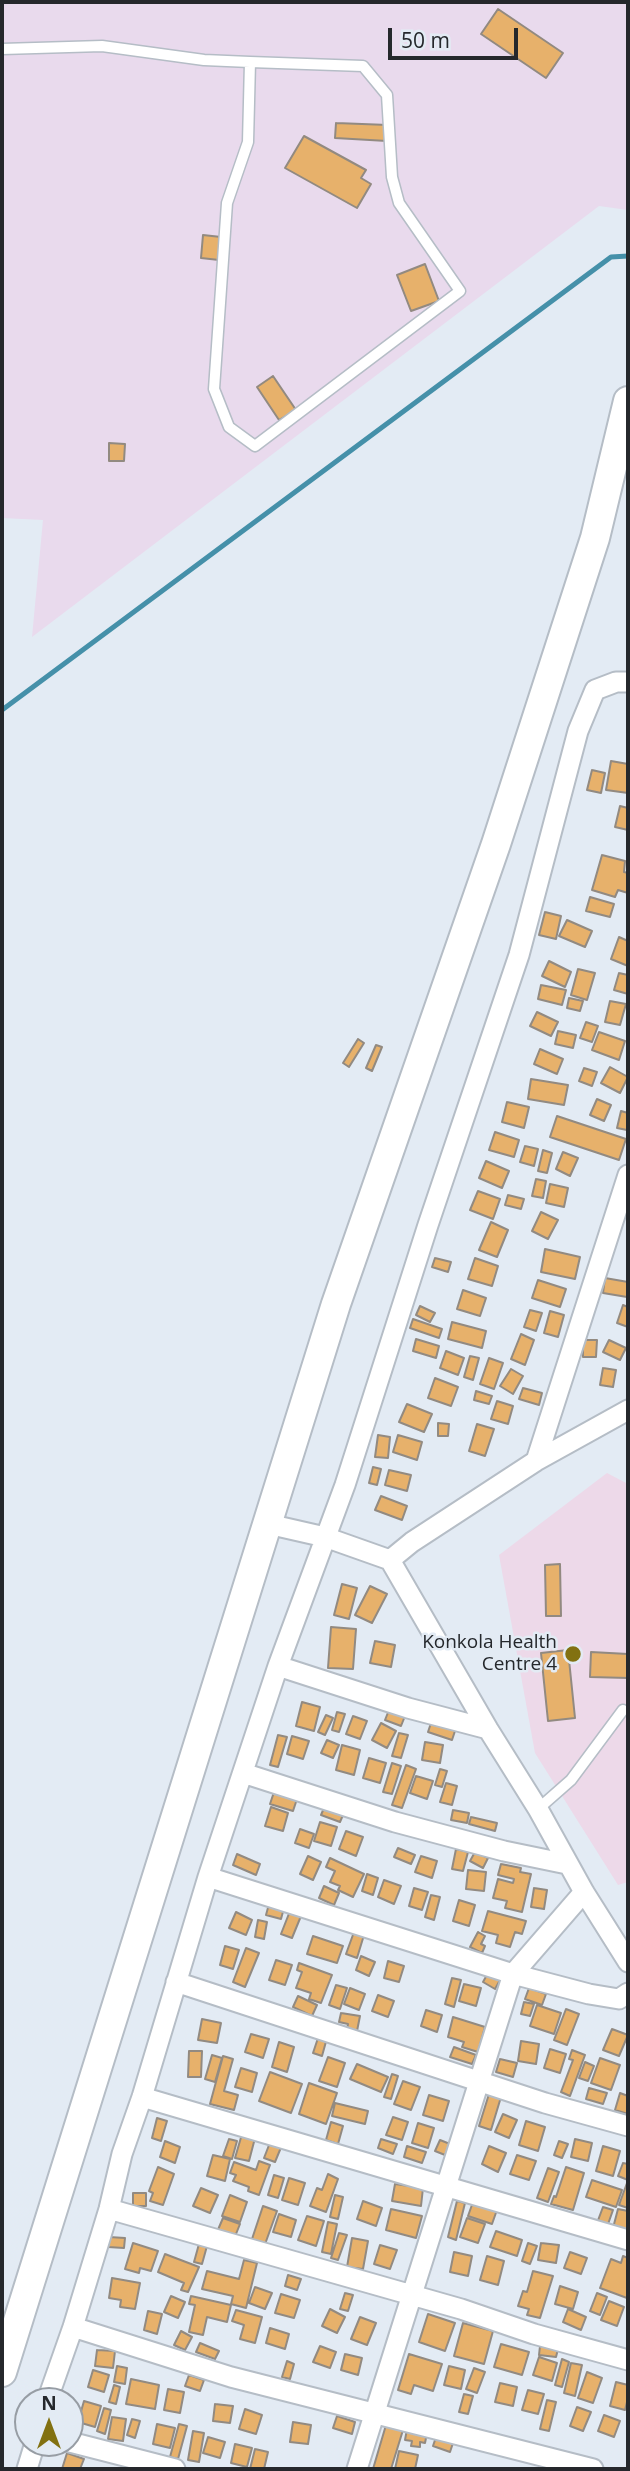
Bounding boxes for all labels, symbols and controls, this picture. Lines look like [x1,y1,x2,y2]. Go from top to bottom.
scale bar [392,14,522,58]
text: 50 m [401,26,450,54]
place label: Konkola Health Centre 4 [422,1632,557,1676]
marker: Konkola Health Centre 4 [563,1644,583,1664]
north arrow [14,2387,84,2457]
text: N [41,2390,57,2416]

